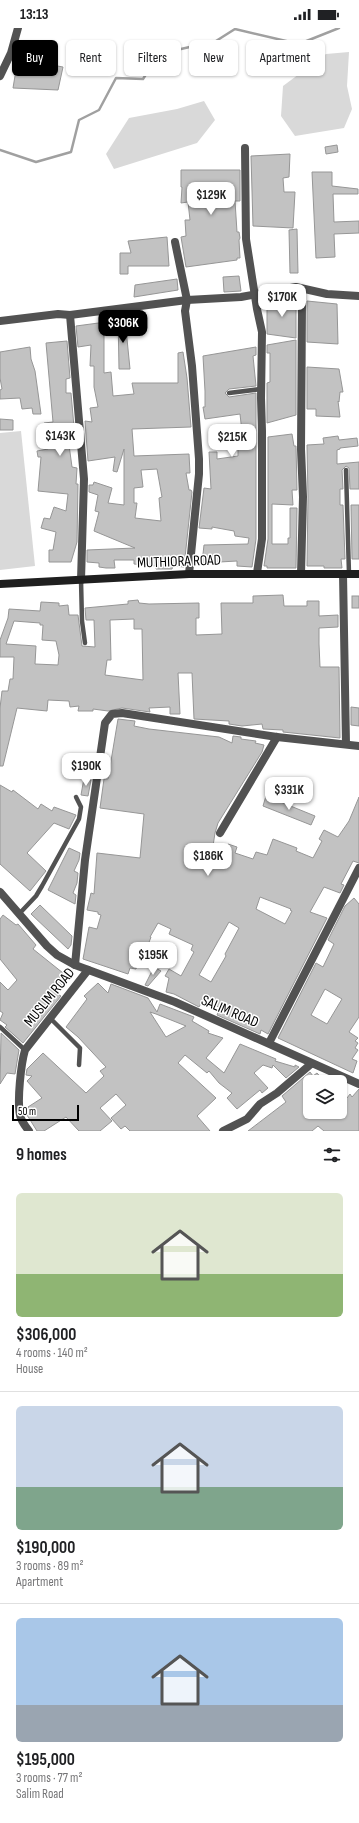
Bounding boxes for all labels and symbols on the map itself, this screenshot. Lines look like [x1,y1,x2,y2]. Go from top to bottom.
pin: $129K [183,182,239,216]
pin: $170K [254,284,310,318]
pin: $306K [95,310,151,344]
pin: $143K [32,423,88,457]
pin: $215K [204,424,260,458]
street label: MUTHIORA ROAD [137,551,221,572]
pin: $190K [58,753,114,787]
pin: $331K [261,777,317,811]
pin: $186K [180,843,236,877]
pin: $195K [125,942,181,976]
street label: MUSLIM ROAD [20,964,79,1031]
street label: SALIM ROAD [198,991,261,1032]
scale bar [12,1103,79,1122]

